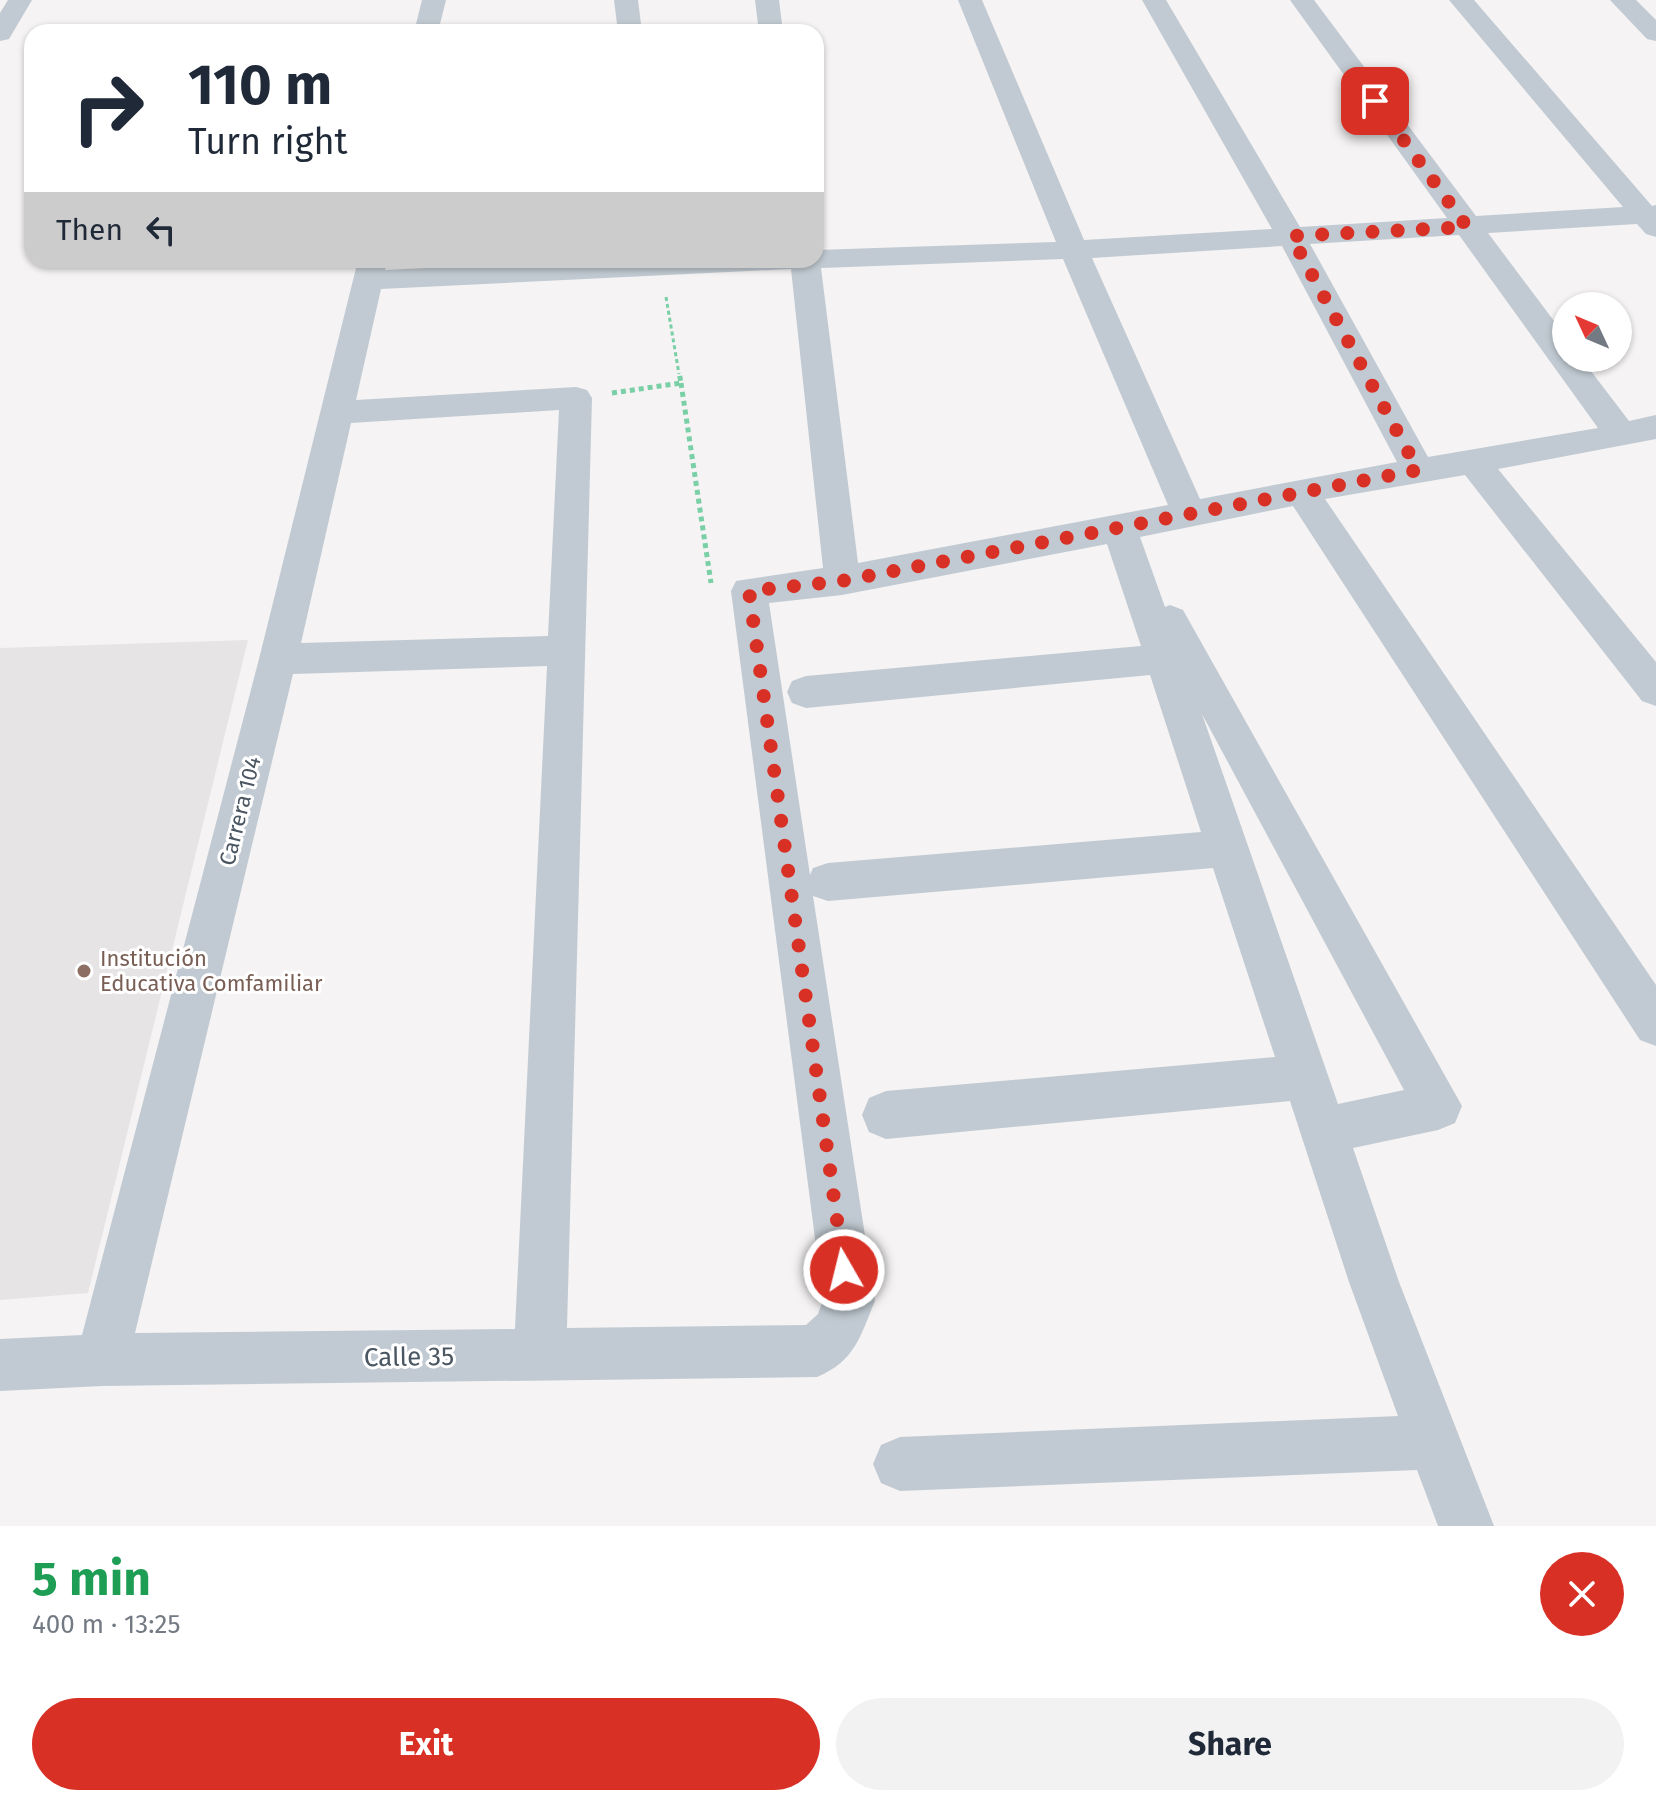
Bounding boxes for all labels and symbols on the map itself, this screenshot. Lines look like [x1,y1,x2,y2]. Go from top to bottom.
pin [1341,67,1409,135]
north arrow [1552,292,1632,372]
street label: Carrera 104 [213,753,267,868]
place label: Institución Educativa Comfamiliar [100,945,323,997]
marker: Institución Educativa Comfamiliar [75,962,93,980]
position arrow [802,1228,886,1312]
street label: Calle 35 [364,1341,454,1373]

